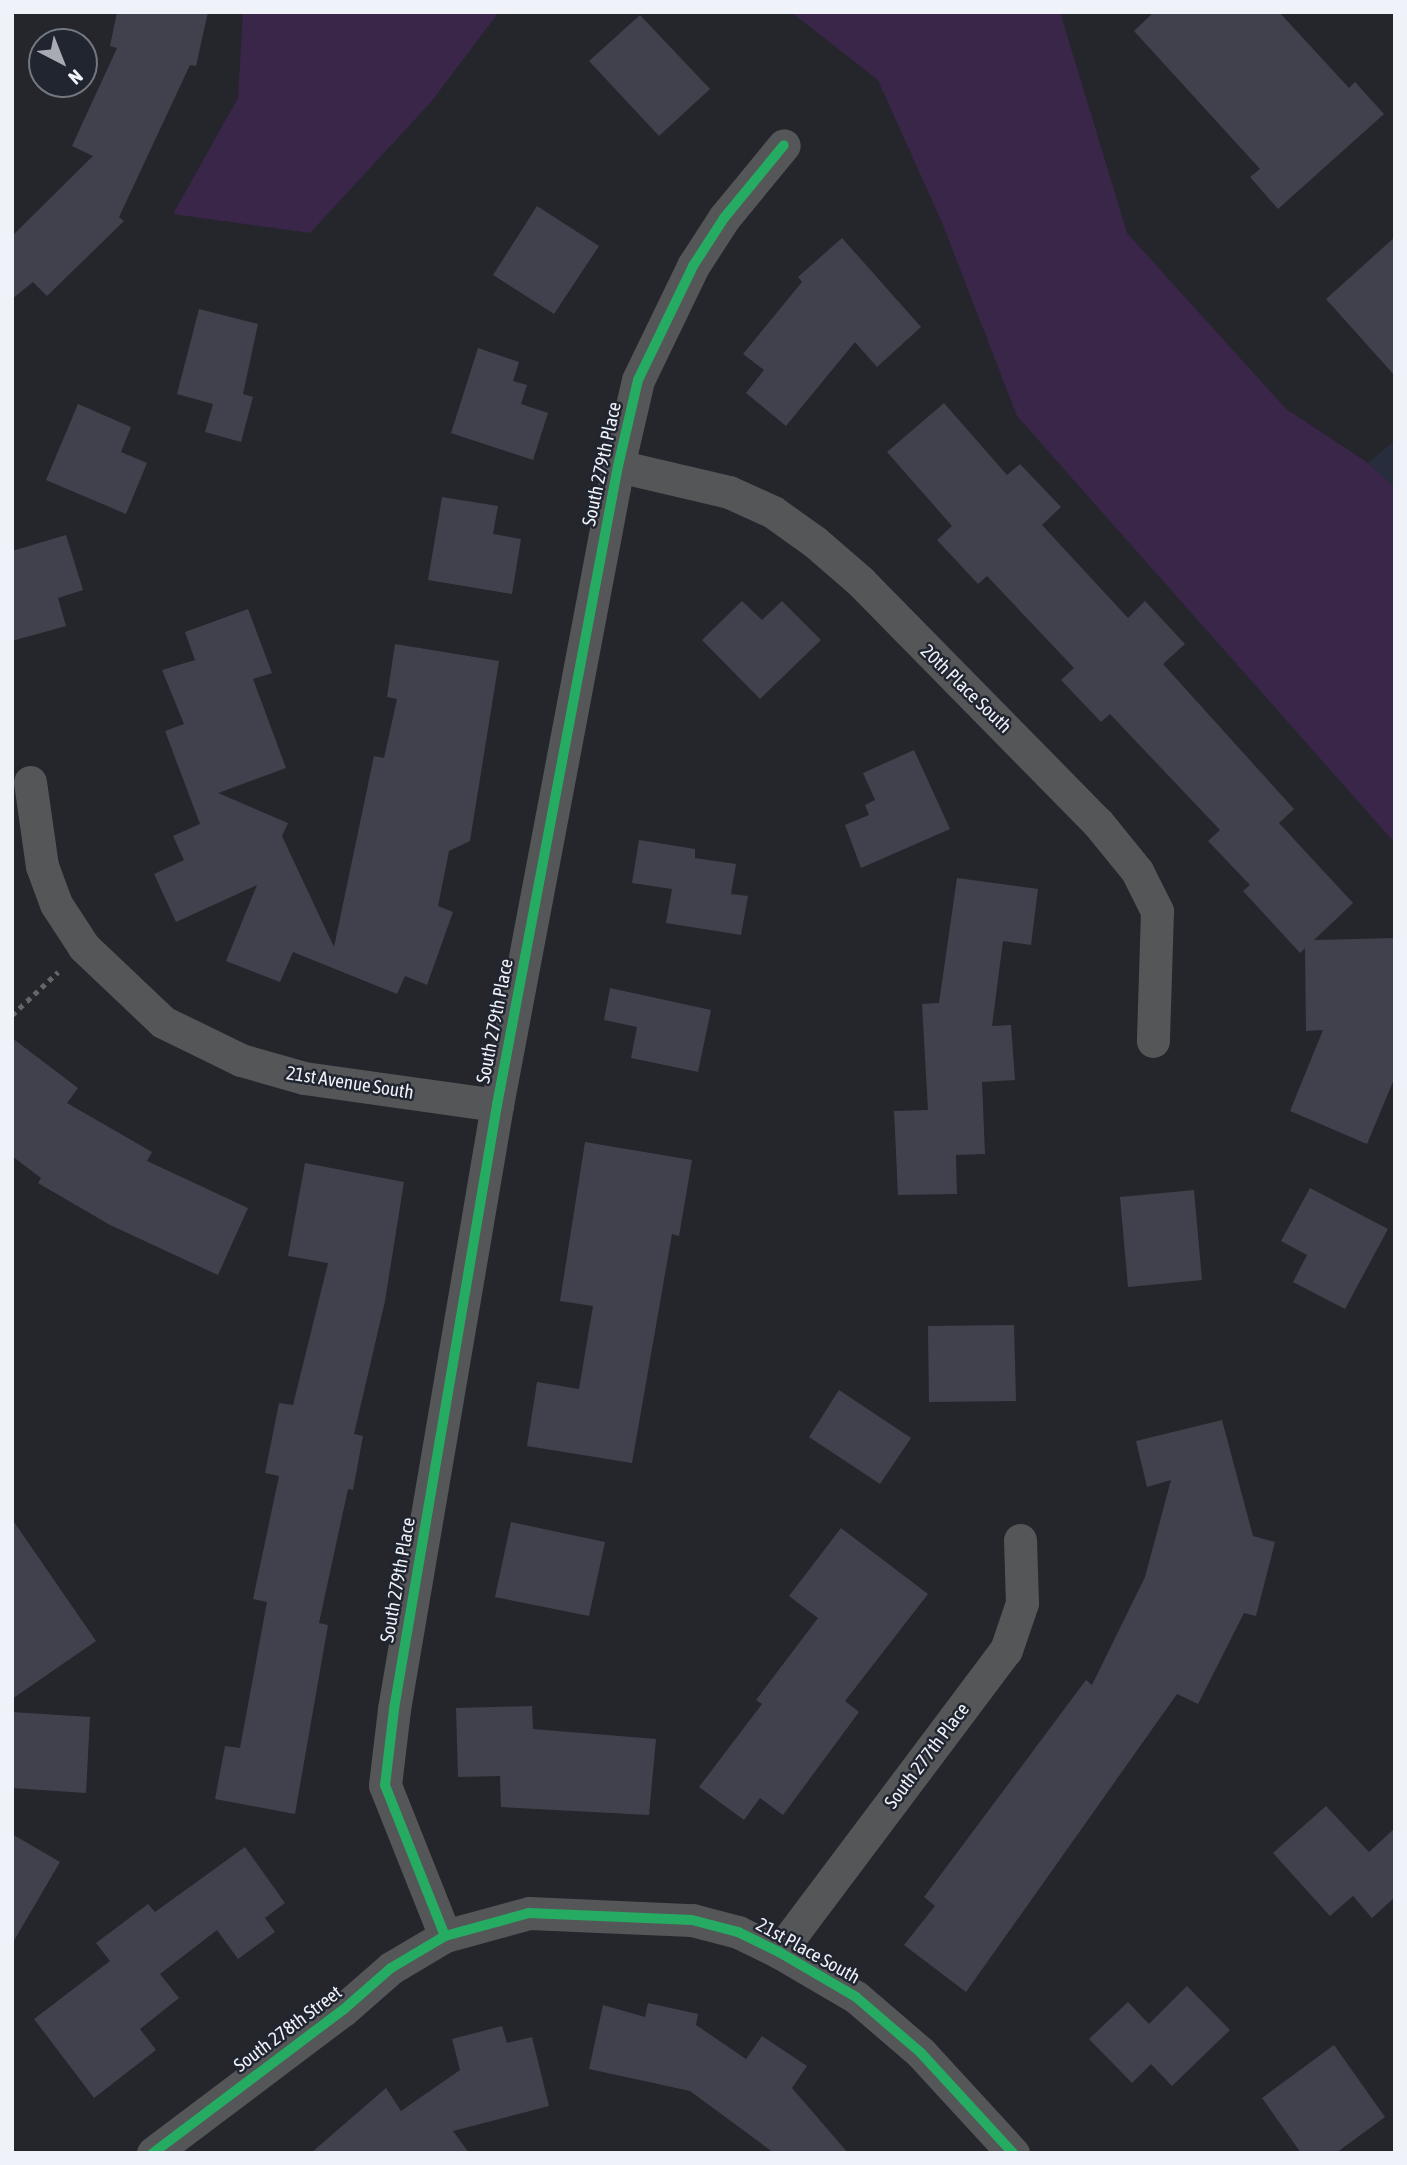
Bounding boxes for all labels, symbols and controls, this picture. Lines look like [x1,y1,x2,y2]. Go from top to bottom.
north arrow [28,28,98,98]
text: N [64,65,87,89]
street label: South 279th Place [578,400,626,528]
street label: 20th Place South [916,640,1016,738]
street label: South 279th Place [472,957,518,1085]
street label: 21st Avenue South [285,1062,415,1104]
street label: South 279th Place [376,1516,420,1644]
street label: South 277th Place [880,1699,974,1813]
street label: 21st Place South [752,1913,864,1989]
street label: South 278th Street [230,1981,346,2077]

